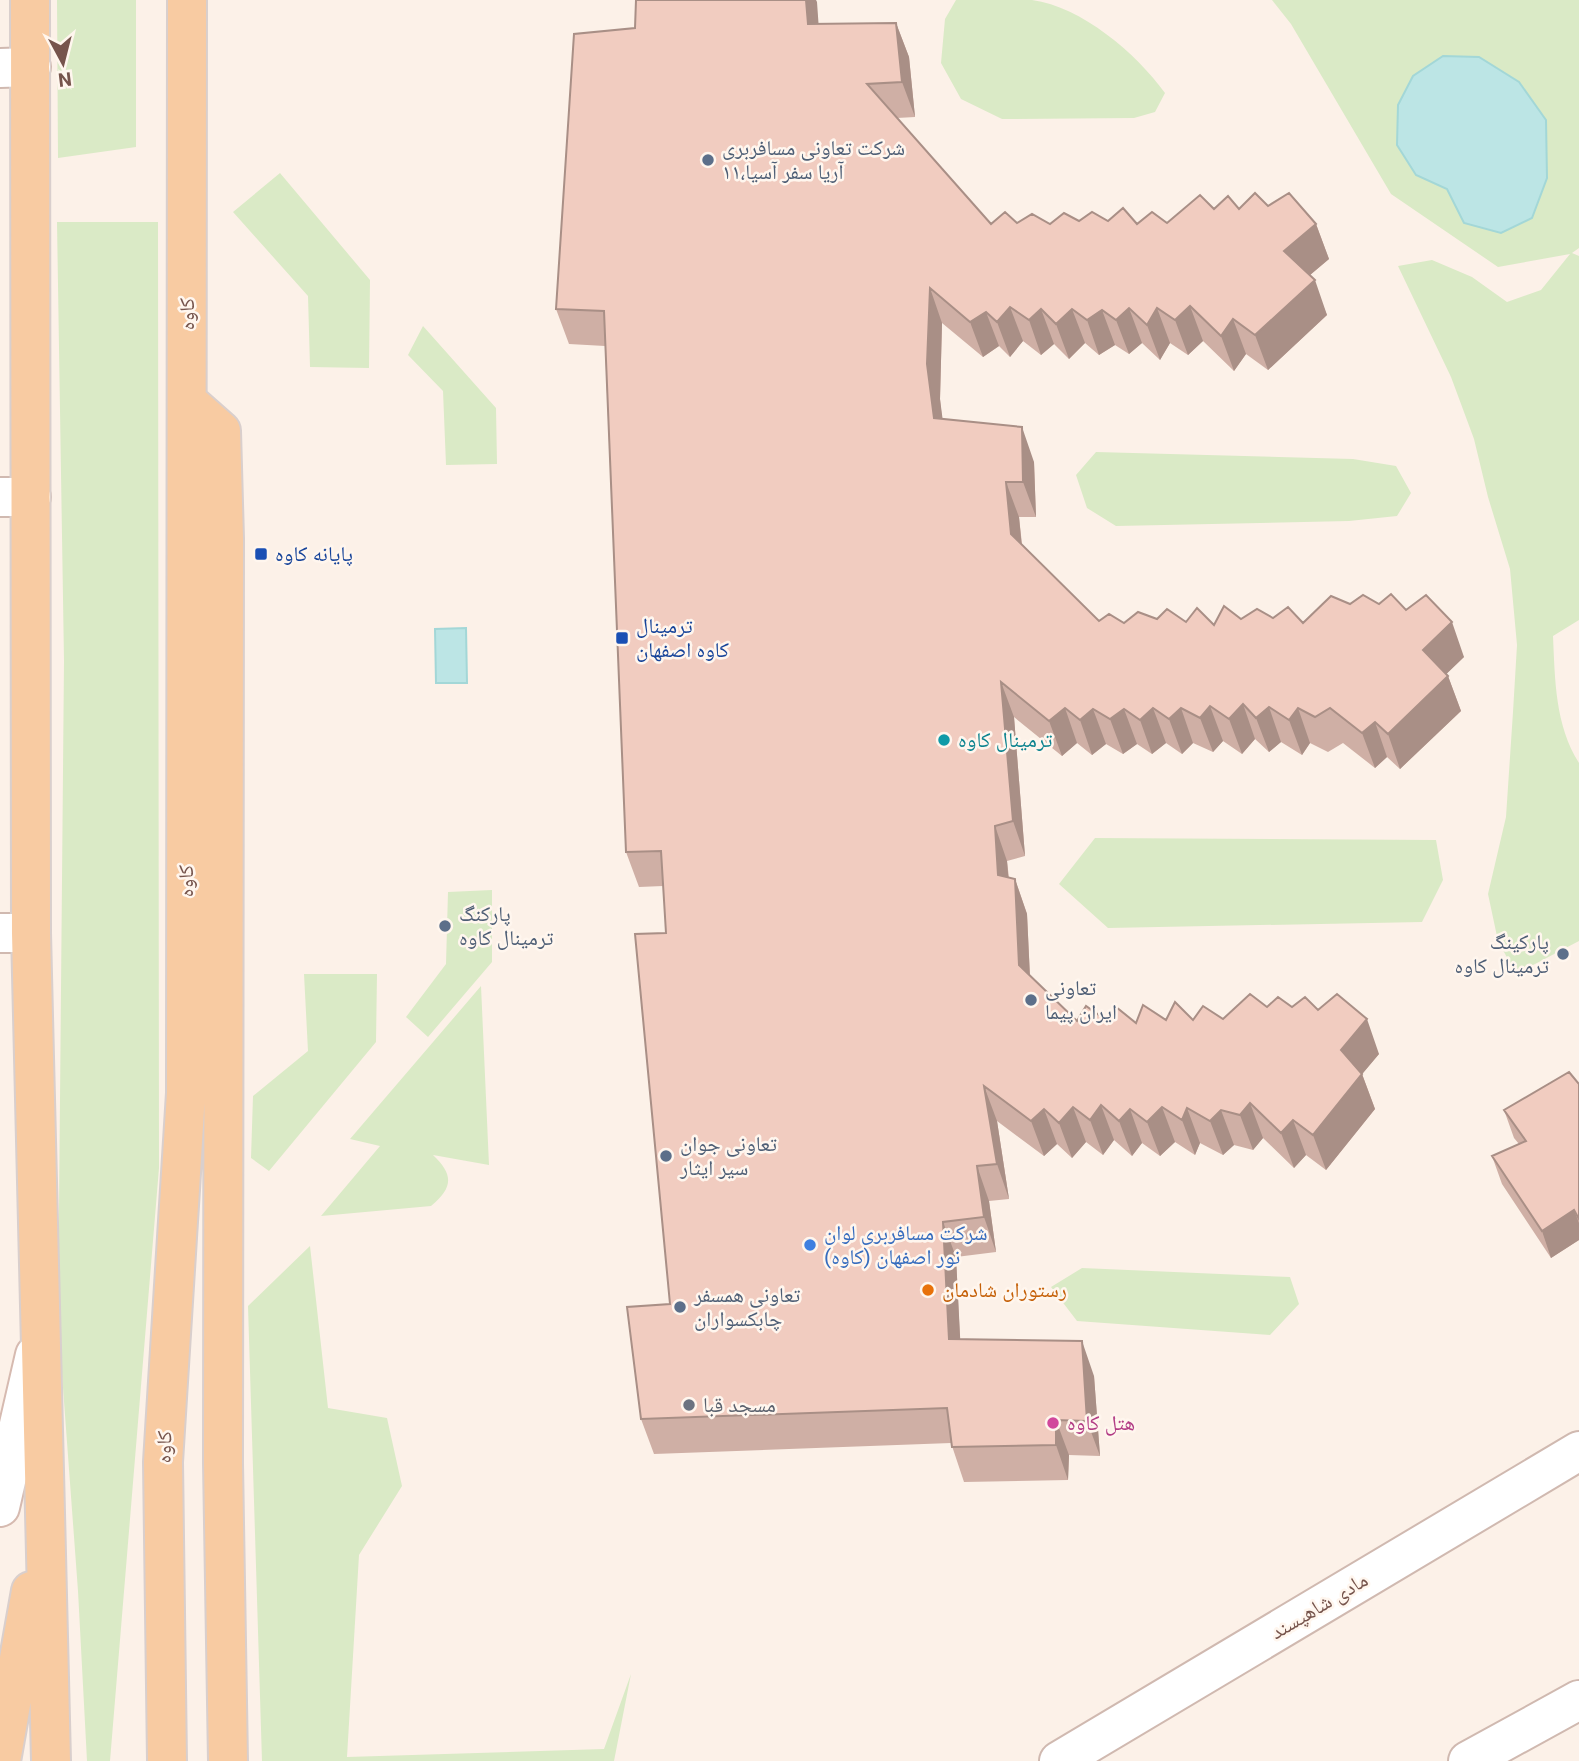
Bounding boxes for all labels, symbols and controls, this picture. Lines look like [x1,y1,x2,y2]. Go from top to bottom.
north arrow [28,28,98,98]
text: N [57,67,73,92]
place label: شرکت تعاونی مسافربری ۱۱،آریا سفر آسیا [722,136,905,184]
marker: شرکت تعاونی مسافربری ۱۱،آریا سفر آسیا [700,152,716,168]
street label: کاوه [175,298,199,330]
place label: پایانه کاوه [275,542,353,566]
marker: پایانه کاوه [253,546,269,562]
place label: ترمینال کاوه اصفهان [636,614,729,662]
marker: ترمینال کاوه اصفهان [614,630,630,646]
place label: ترمینال کاوه [958,728,1052,752]
marker: ترمینال کاوه [936,732,952,748]
street label: کاوه [174,865,198,897]
place label: پارکنگ ترمینال کاوه [459,902,553,950]
marker: پارکنگ ترمینال کاوه [437,918,453,934]
place label: پارکینگ ترمینال کاوه [1455,930,1549,978]
marker: پارکینگ ترمینال کاوه [1555,946,1571,962]
place label: تعاونی ایران پیما [1045,976,1117,1024]
marker: تعاونی ایران پیما [1023,992,1039,1008]
place label: تعاونی جوان سیر ایثار [679,1132,777,1180]
marker: تعاونی جوان سیر ایثار [658,1148,674,1164]
place label: شرکت مسافربری لوان نور اصفهان (کاوه) [824,1221,988,1269]
marker: شرکت مسافربری لوان نور اصفهان (کاوه) [802,1237,818,1253]
place label: رستوران شادمان [942,1278,1067,1302]
marker: رستوران شادمان [920,1282,936,1298]
place label: تعاونی همسفر چابکسواران [693,1283,800,1331]
marker: تعاونی همسفر چابکسواران [672,1299,688,1315]
place label: مسجد قبا [703,1393,776,1417]
marker: مسجد قبا [681,1397,697,1413]
place label: هتل کاوه [1067,1411,1135,1436]
marker: هتل کاوه [1045,1415,1061,1431]
street label: کاوه [151,1430,177,1464]
street label: مادی شاهپسند [1266,1568,1372,1645]

